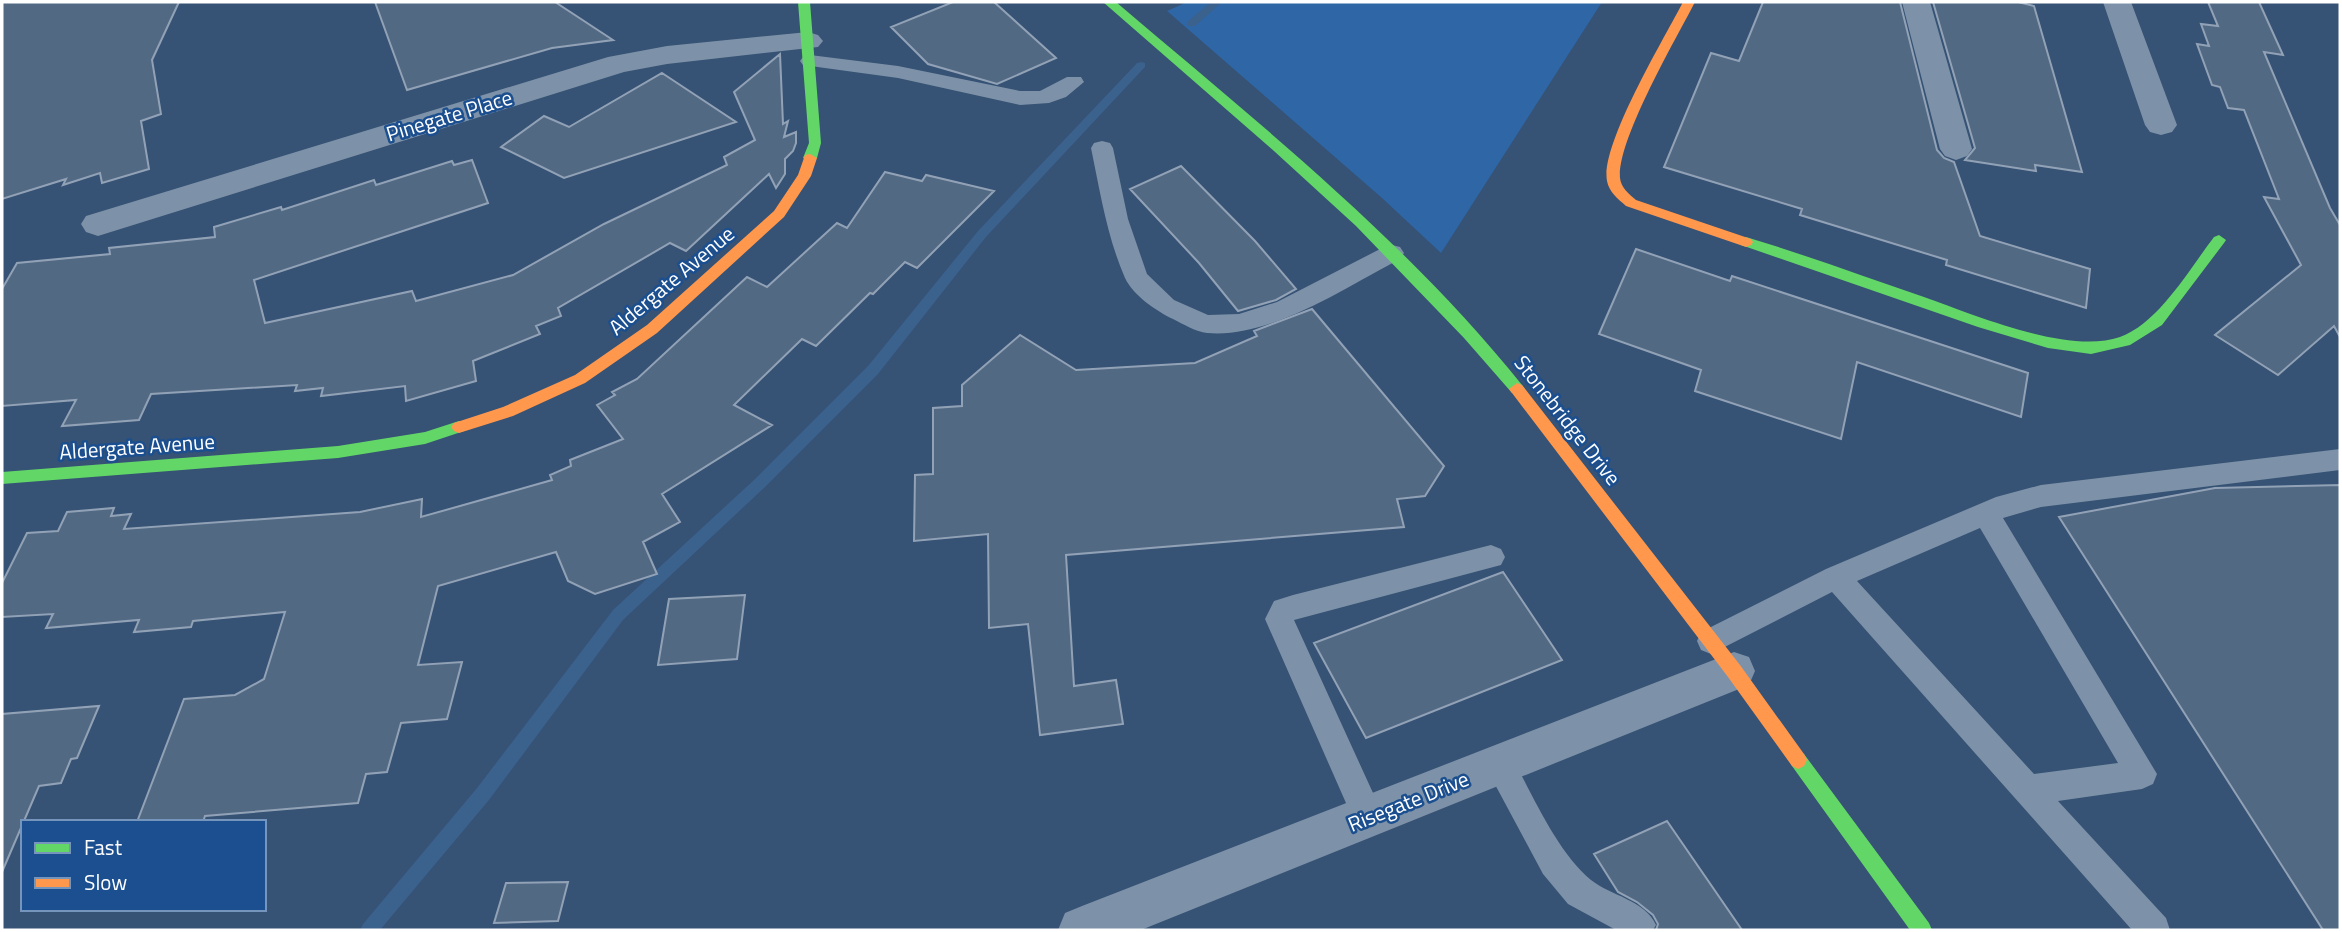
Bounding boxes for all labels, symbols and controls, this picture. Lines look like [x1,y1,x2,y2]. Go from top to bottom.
street label: Pinegate Place [382,81,516,149]
street label: Aldergate Avenue [601,218,741,342]
street label: Stonebridge Drive [1507,348,1629,492]
street label: Aldergate Avenue [58,425,216,467]
street label: Risegate Drive [1343,762,1473,840]
legend [21,820,266,911]
text: Fast [84,831,123,863]
text: Slow [84,866,127,898]

